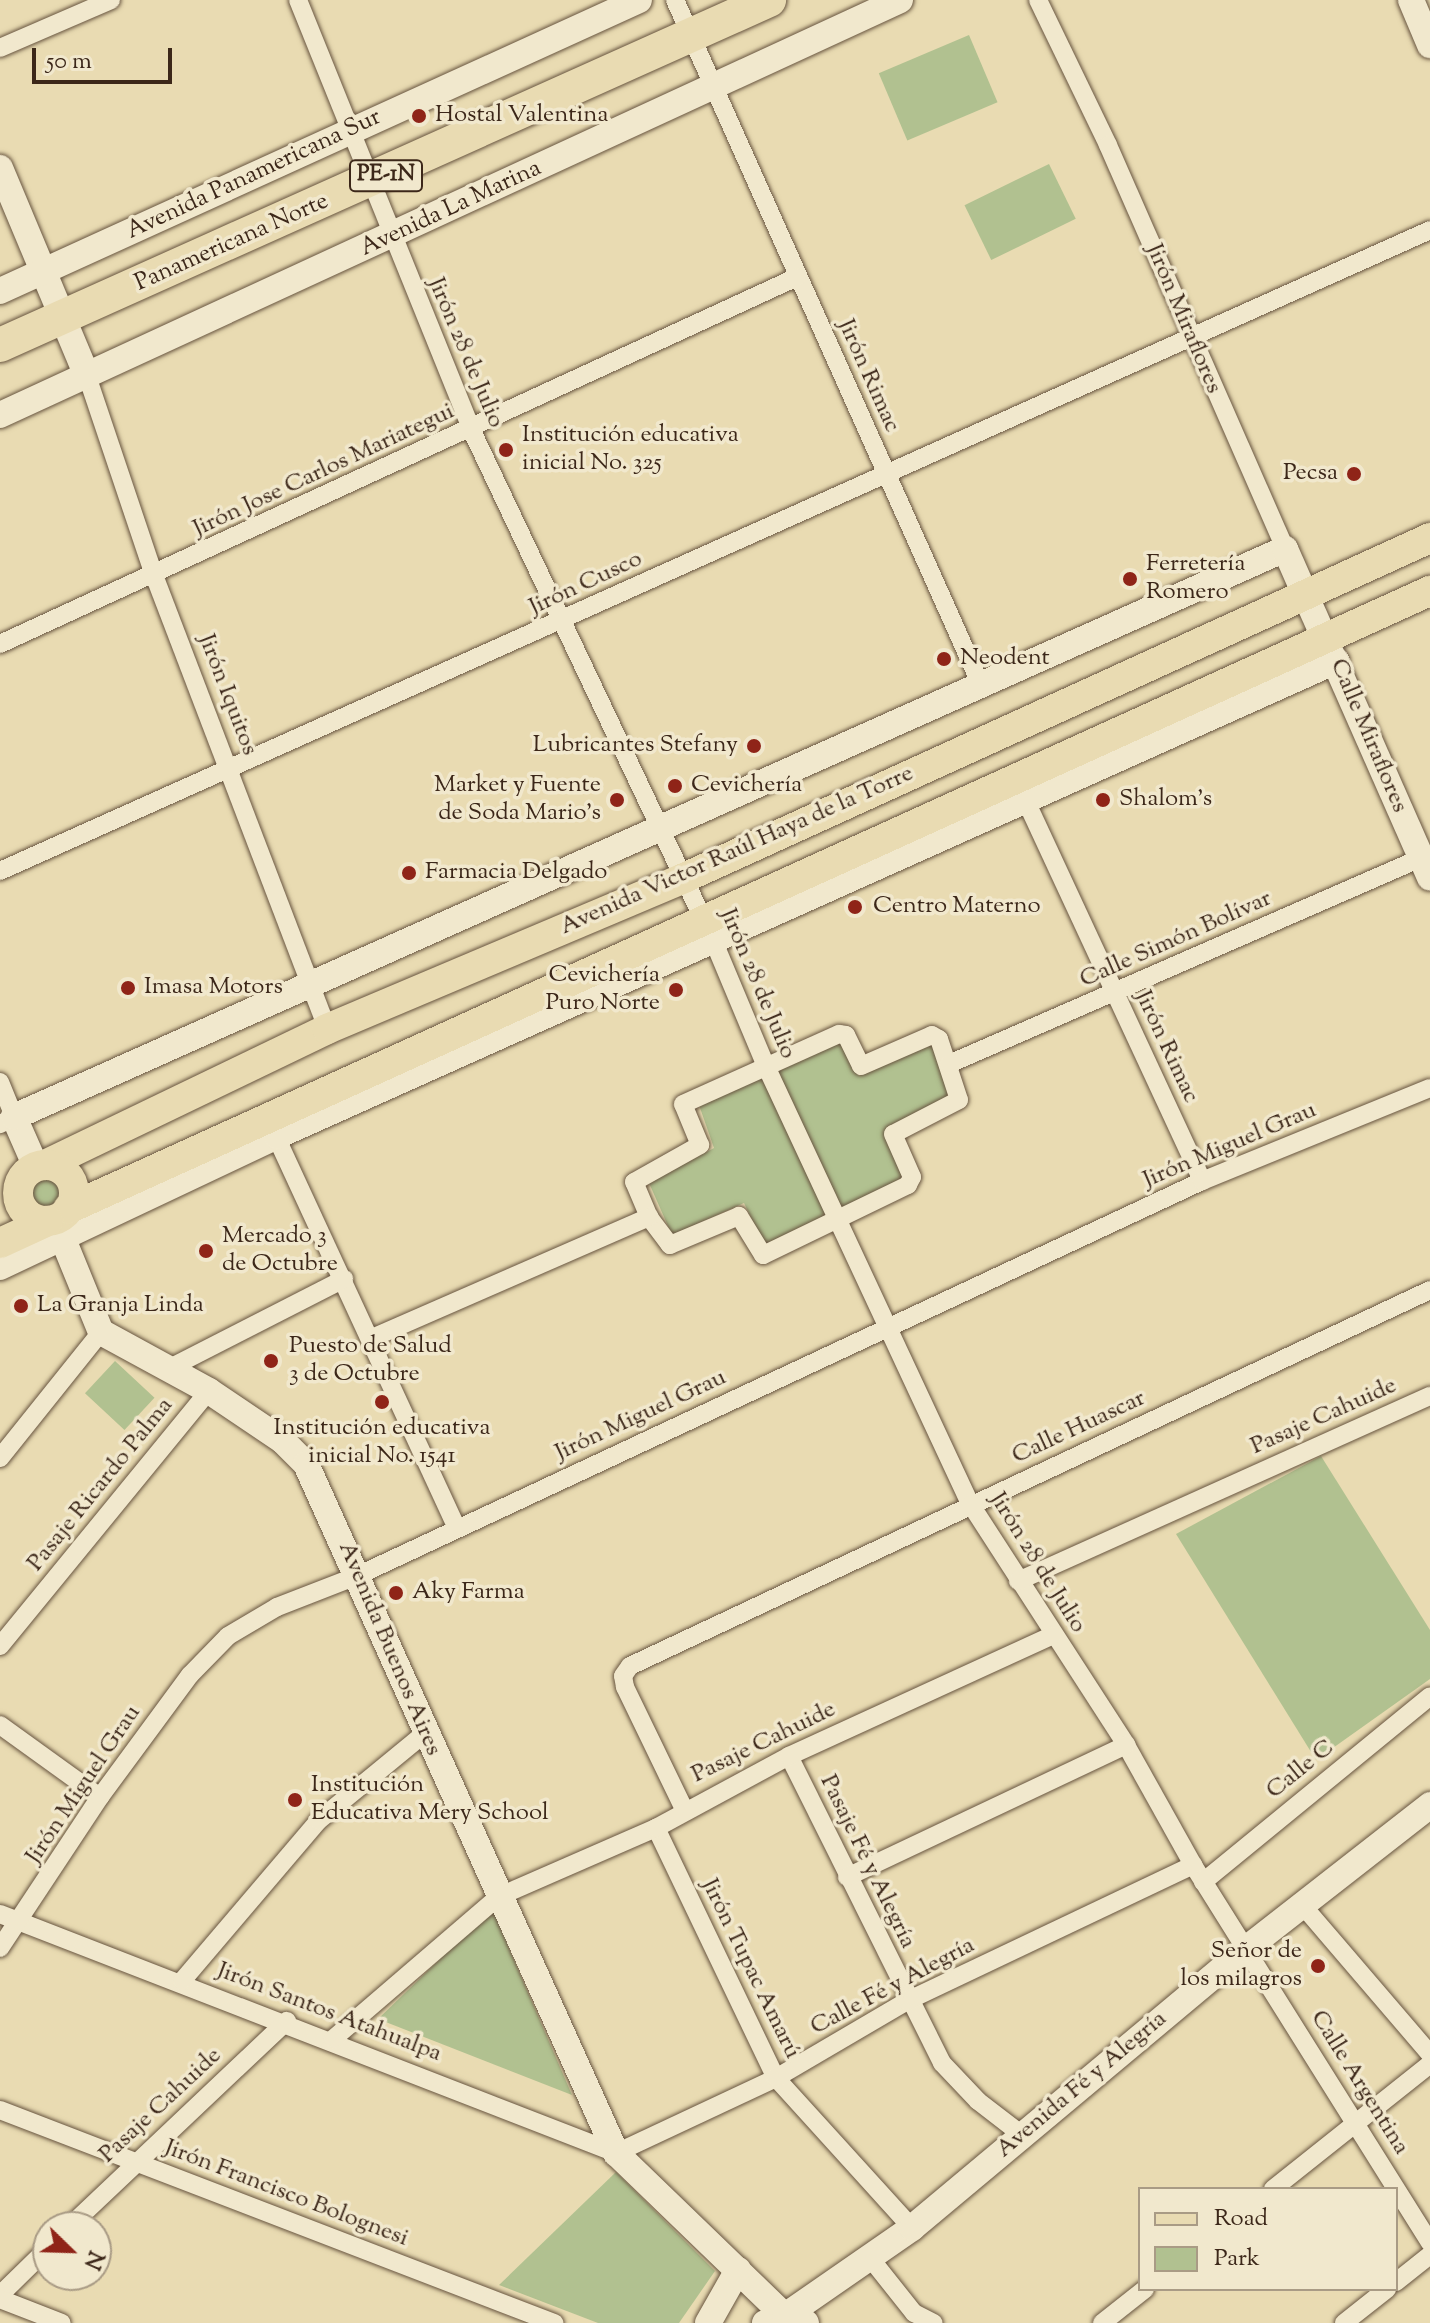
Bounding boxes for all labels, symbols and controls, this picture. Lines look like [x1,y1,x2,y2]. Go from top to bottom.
scale bar [36,32,176,82]
text: 50 m [46,45,92,79]
place label: Hostal Valentina [435,102,608,130]
street label: Avenida Panamericana Sur [122,103,386,247]
marker: Hostal Valentina [410,107,428,125]
street label: Avenida La Marina [356,154,546,264]
road number: PE-1N [348,158,424,194]
street label: Panamericana Norte [131,187,333,299]
street label: Jirón Miraflores [1139,240,1227,398]
street label: Jirón 28 de Julio [420,274,510,432]
street label: Jirón Rimac [830,315,906,437]
street label: Jirón Jose Carlos Mariategui [189,398,459,544]
place label: Institución educativa inicial No. 325 [522,422,739,478]
marker: Institución educativa inicial No. 325 [497,441,515,459]
place label: Pecsa [1283,460,1338,488]
marker: Pecsa [1345,465,1363,483]
street label: Jirón Cusco [525,545,647,623]
place label: Ferretería Romero [1146,551,1245,607]
marker: Ferretería Romero [1121,570,1139,588]
street label: Jirón Iquitos [191,630,263,760]
place label: Neodent [960,645,1050,673]
marker: Neodent [935,650,953,668]
street label: Calle Miraflores [1323,655,1413,817]
place label: Lubricantes Stefany [533,732,738,760]
marker: Lubricantes Stefany [745,737,763,755]
street label: Avenida Victor Raúl Haya de la Torre [556,760,918,942]
place label: Market y Fuente de Soda Mario's [434,772,601,828]
place label: Cevichería [691,772,802,800]
marker: Cevichería [666,777,684,795]
place label: Shalom's [1119,786,1212,814]
marker: Market y Fuente de Soda Mario's [608,791,626,809]
marker: Shalom's [1094,791,1112,809]
place label: Farmacia Delgado [425,859,607,887]
marker: Farmacia Delgado [400,864,418,882]
street label: Calle Simón Bolívar [1076,885,1276,995]
place label: Centro Materno [873,893,1041,921]
marker: Centro Materno [844,896,866,918]
street label: Jirón 28 de Julio [712,905,802,1063]
place label: Cevichería Puro Norte [545,962,660,1018]
place label: Imasa Motors [144,974,283,1002]
marker: Imasa Motors [119,979,137,997]
marker: Cevichería Puro Norte [667,981,685,999]
street label: Jirón Rimac [1127,986,1205,1108]
street label: Jirón Miguel Grau [1139,1097,1321,1195]
place label: Mercado 3 de Octubre [222,1223,338,1279]
marker: Mercado 3 de Octubre [197,1242,215,1260]
place label: La Granja Linda [37,1292,204,1320]
marker: La Granja Linda [12,1297,30,1315]
place label: Puesto de Salud 3 de Octubre [289,1333,452,1389]
marker: Puesto de Salud 3 de Octubre [260,1350,282,1372]
street label: Jirón Miguel Grau [551,1364,731,1468]
street label: Pasaje Cahuide [1247,1372,1401,1462]
street label: Calle Huascar [1008,1385,1150,1471]
street label: Pasaje Ricardo Palma [22,1392,180,1578]
marker: Institución educativa inicial No. 1541 [373,1393,391,1411]
place label: Institución educativa inicial No. 1541 [274,1415,490,1471]
street label: Jirón 28 de Julio [982,1487,1092,1639]
street label: Avenida Buenos Aires [331,1538,447,1760]
place label: Aky Farma [412,1579,525,1607]
marker: Aky Farma [387,1584,405,1602]
street label: Pasaje Cahuide [687,1696,841,1790]
street label: Jirón Miguel Grau [20,1700,148,1870]
street label: Calle C [1261,1734,1341,1806]
street label: Pasaje Fé y Alegría [813,1771,921,1953]
place label: Institución Educativa Mery School [311,1772,549,1828]
marker: Institución Educativa Mery School [286,1791,304,1809]
street label: Jirón Tupac Amarú [694,1874,806,2064]
street label: Calle Fé y Alegría [806,1932,980,2042]
place label: Señor de los milagros [1181,1938,1302,1994]
street label: Jirón Santos Atahualpa [213,1957,445,2069]
marker: Señor de los milagros [1309,1957,1327,1975]
street label: Avenida Fé y Alegría [991,2005,1173,2165]
street label: Calle Argentina [1303,2006,1415,2160]
street label: Pasaje Cahuide [94,2042,228,2170]
street label: Jirón Francisco Bolognesi [160,2134,412,2254]
legend [1138,2187,1398,2291]
text: Road [1214,2202,1268,2236]
north arrow [32,2211,112,2291]
text: Park [1214,2242,1260,2276]
text: N [74,2245,110,2274]

